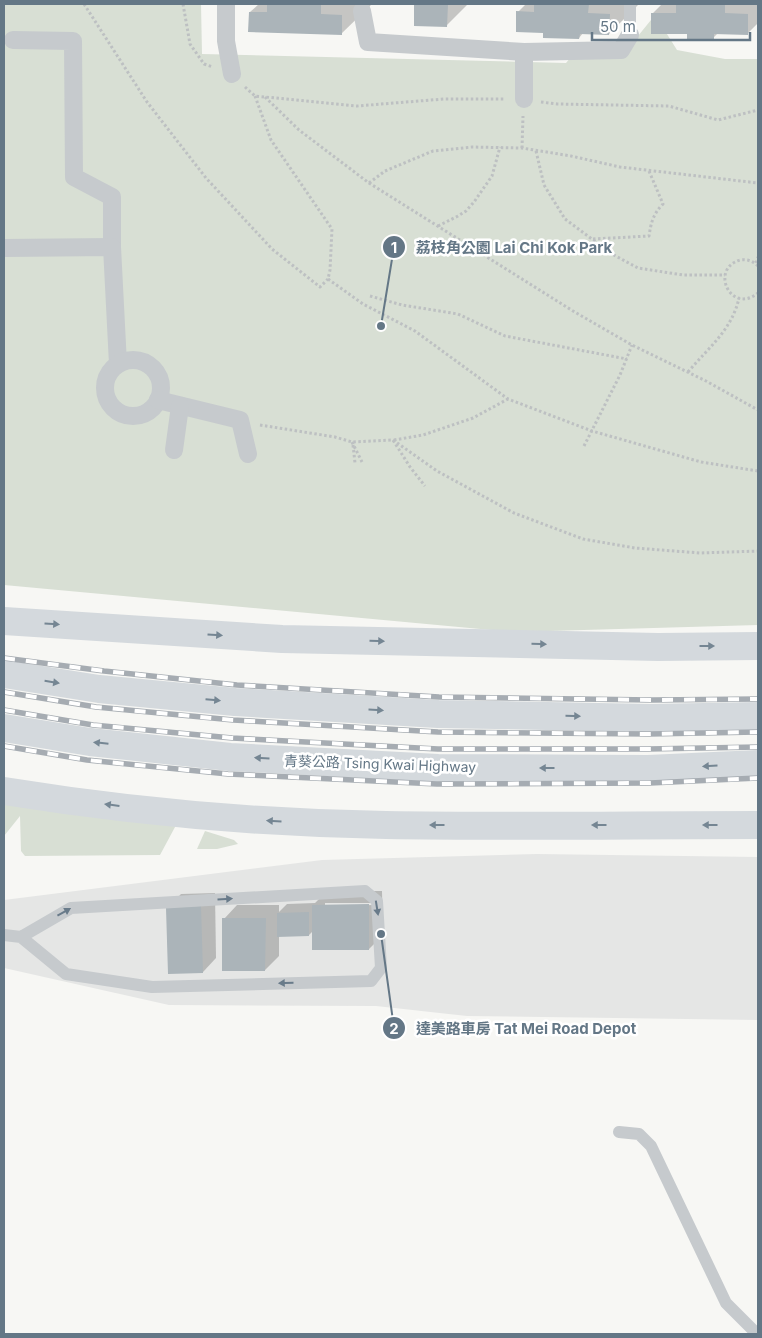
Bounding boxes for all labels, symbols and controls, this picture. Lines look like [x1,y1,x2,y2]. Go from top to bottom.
scale bar [592,10,750,42]
text: 50 m [600,17,636,36]
callout: 荔枝角公園 Lai Chi Kok Park [381,232,622,262]
text: 1 [391,238,397,257]
text: 荔枝角公園 Lai Chi Kok Park [416,238,612,257]
one-way arrow [45,620,61,628]
one-way arrow [207,631,223,639]
one-way arrow [369,638,385,646]
one-way arrow [532,641,548,649]
one-way arrow [699,642,715,650]
one-way arrow [44,678,60,686]
one-way arrow [206,696,222,704]
one-way arrow [368,707,384,715]
one-way arrow [565,712,581,720]
one-way arrow [92,739,108,747]
street label: 青葵公路 Tsing Kwai Highway [284,752,477,775]
one-way arrow [254,754,270,762]
one-way arrow [701,762,717,770]
one-way arrow [539,764,555,772]
one-way arrow [104,801,120,809]
one-way arrow [266,816,282,824]
one-way arrow [428,821,444,829]
one-way arrow [591,821,607,829]
one-way arrow [701,821,717,829]
one-way arrow [217,895,233,903]
one-way arrow [373,900,381,916]
one-way arrow [57,908,70,917]
one-way arrow [277,979,293,987]
callout: 達美路車房 Tat Mei Road Depot [381,1013,646,1043]
text: 2 [389,1019,399,1038]
text: 達美路車房 Tat Mei Road Depot [416,1019,637,1038]

